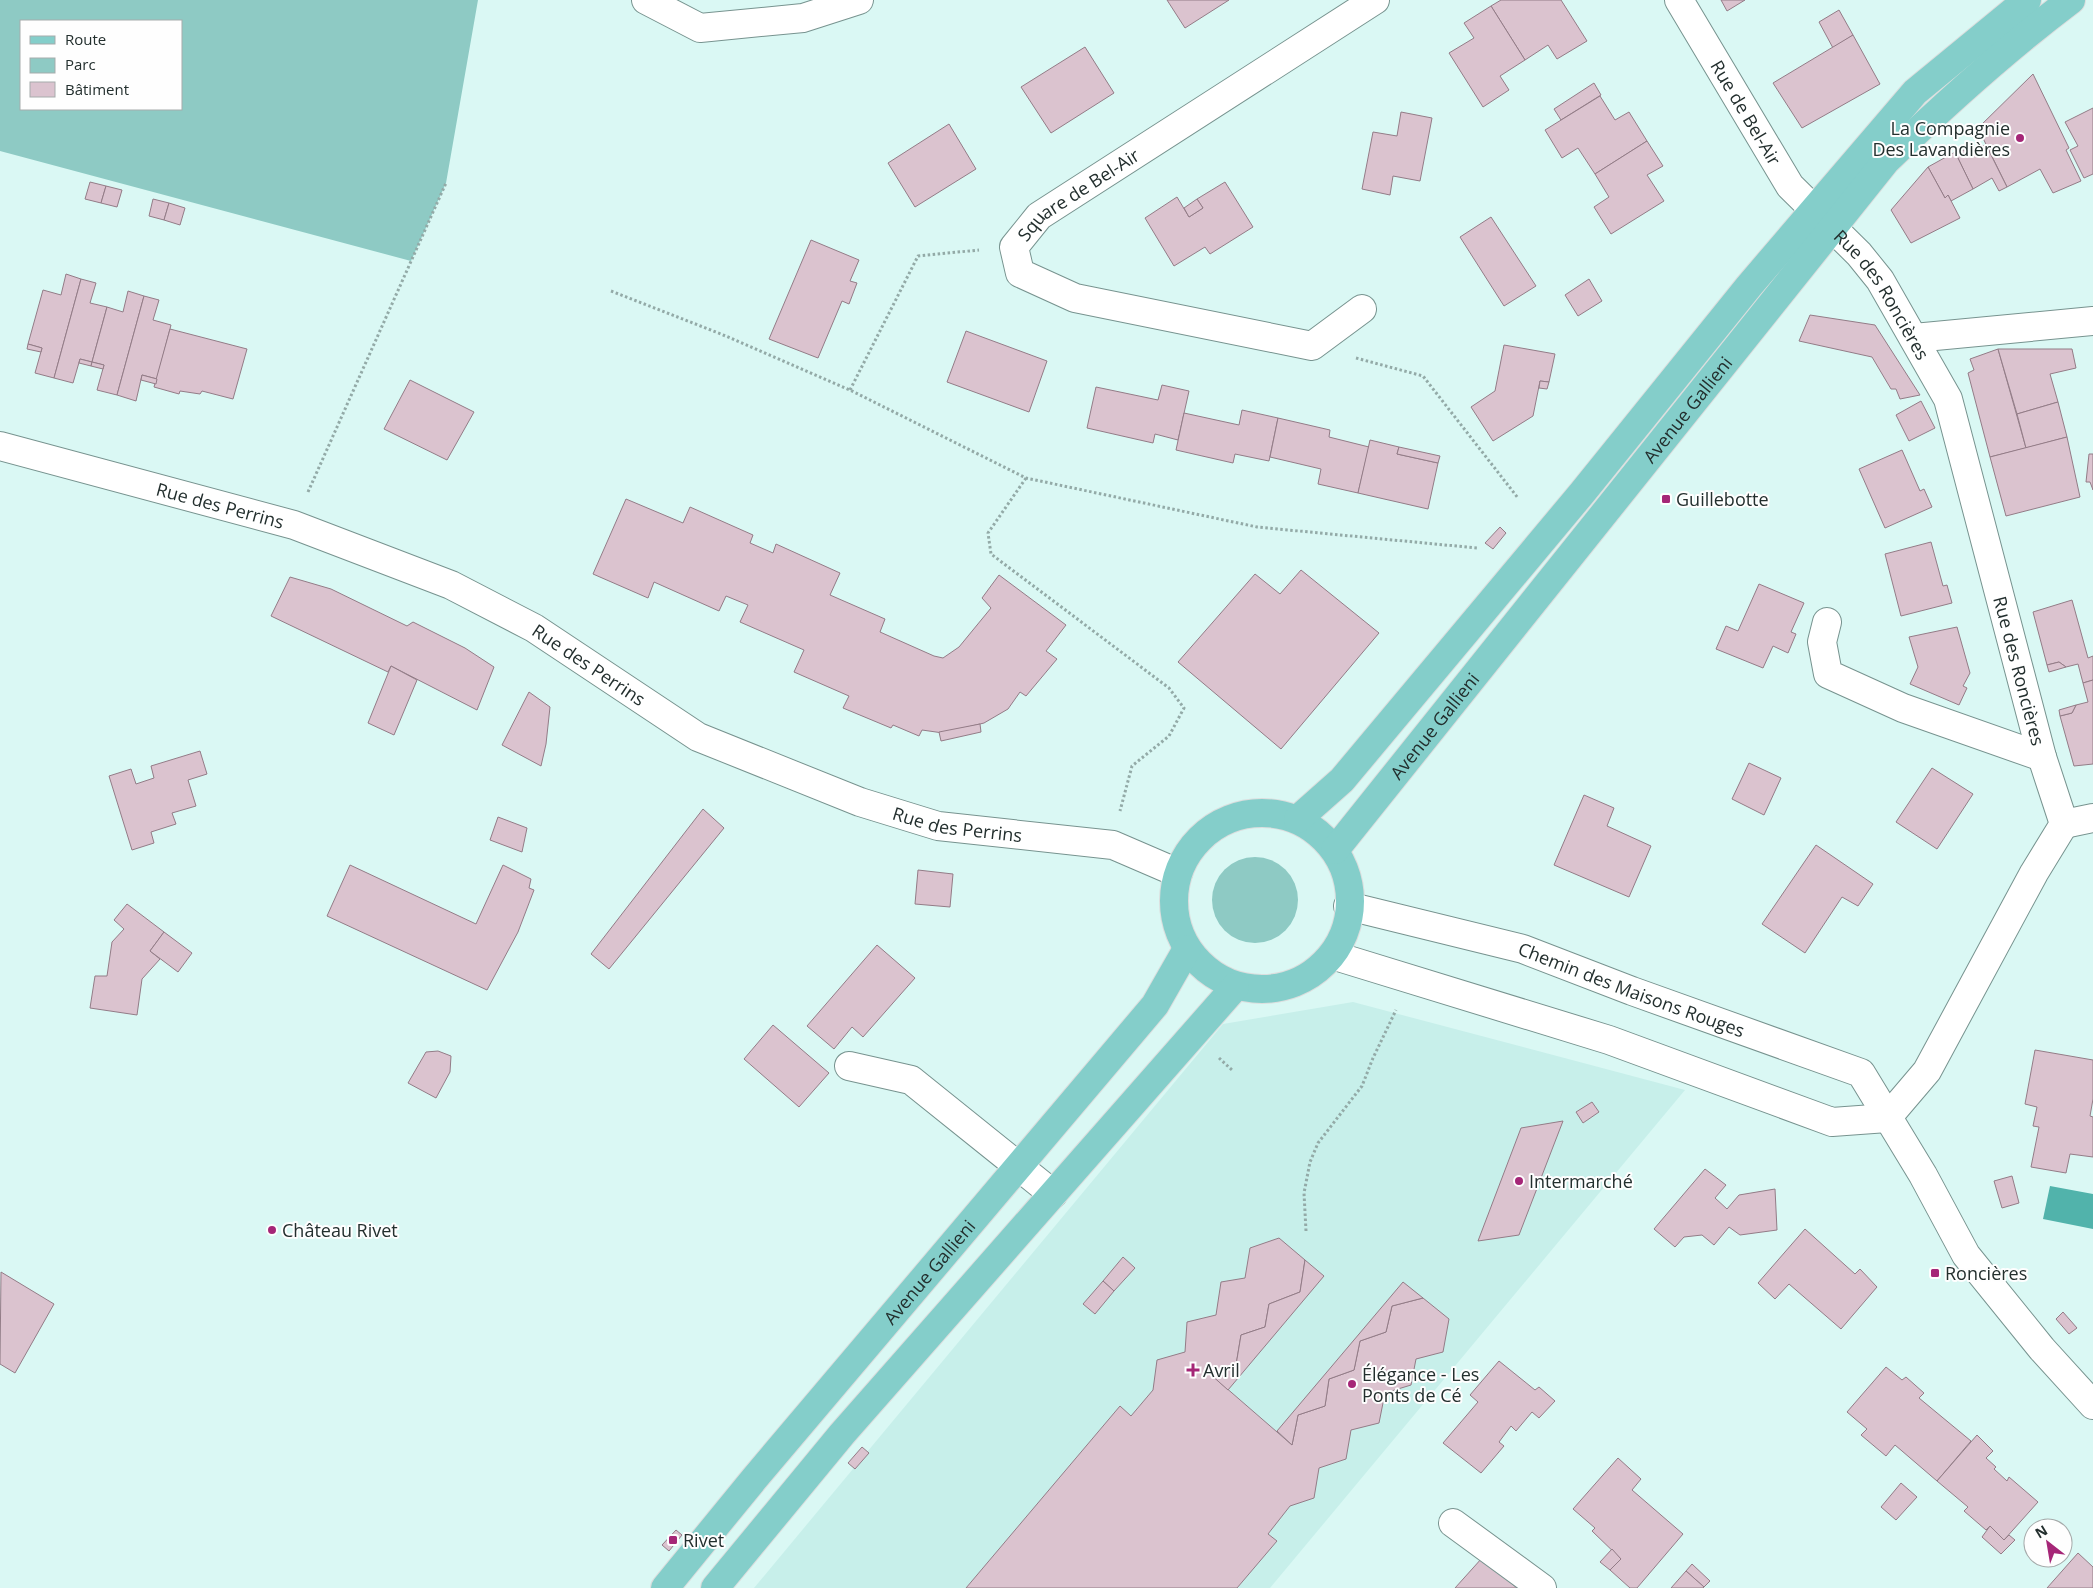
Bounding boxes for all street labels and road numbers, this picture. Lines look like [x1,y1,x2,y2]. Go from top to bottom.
street label: Rue de Bel-Air [1706,56,1787,170]
street label: Square de Bel-Air [1012,142,1144,246]
street label: Rue des Roncières [1829,224,1935,364]
street label: Avenue Gallieni [1637,351,1737,468]
street label: Rue des Perrins [154,477,287,534]
street label: Rue des Roncières [1988,593,2050,748]
street label: Rue des Perrins [528,618,650,711]
street label: Avenue Gallieni [1384,668,1484,784]
street label: Rue des Perrins [890,801,1023,847]
street label: Chemin des Maisons Rouges [1515,936,1748,1042]
street label: Avenue Gallieni [878,1215,980,1329]

